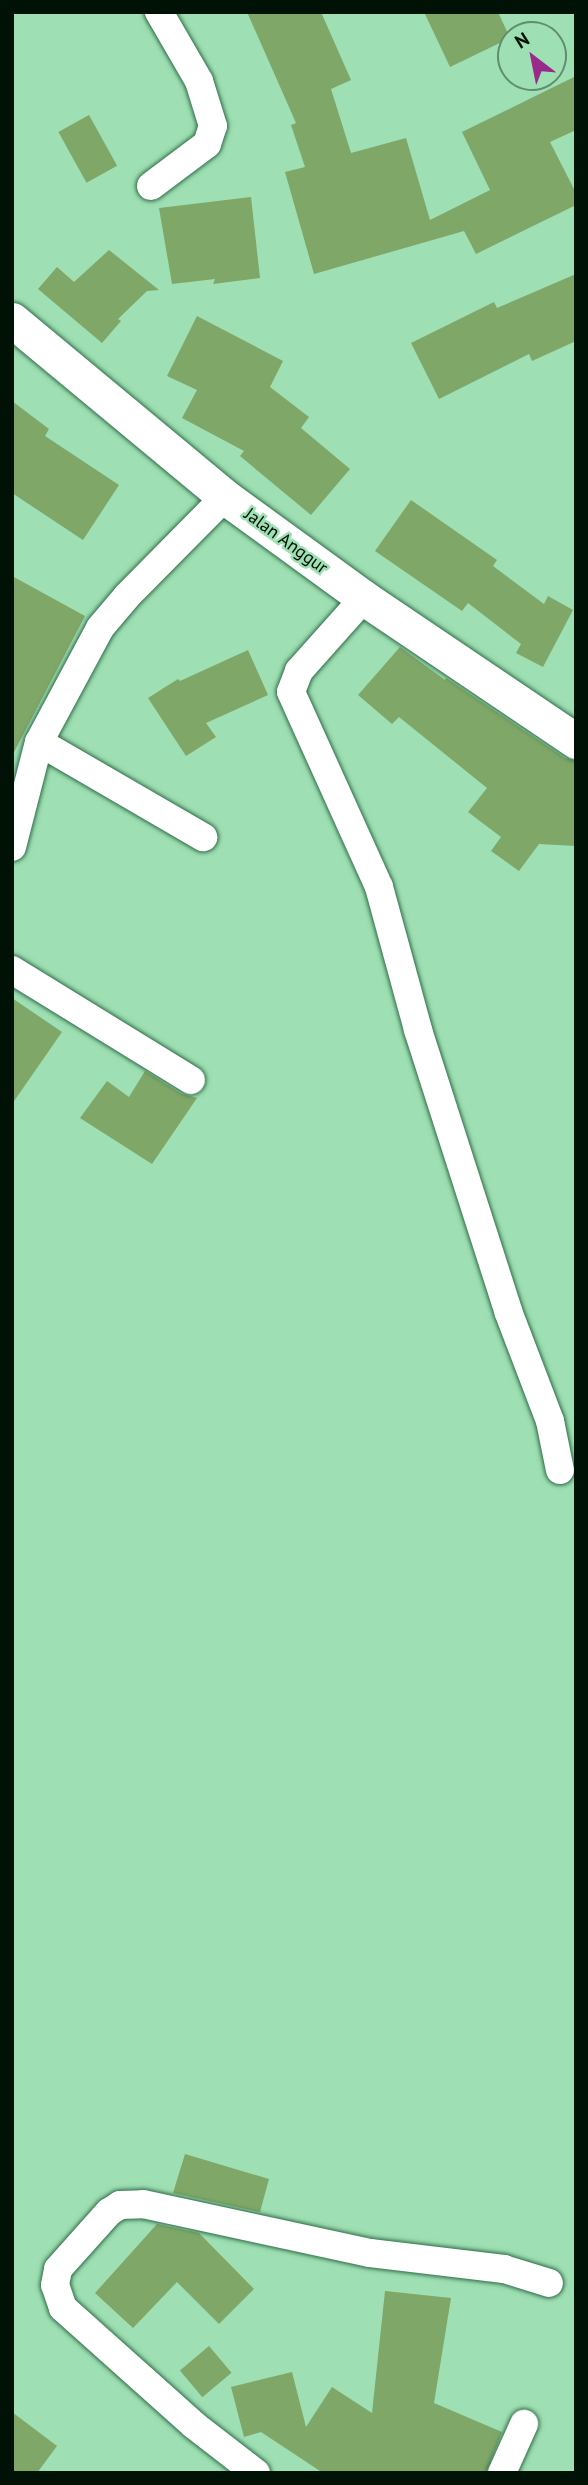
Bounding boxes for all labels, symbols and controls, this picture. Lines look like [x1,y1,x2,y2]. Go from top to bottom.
north arrow [497,21,567,91]
text: N [510,26,534,53]
street label: Jalan Anggur [240,503,332,579]

